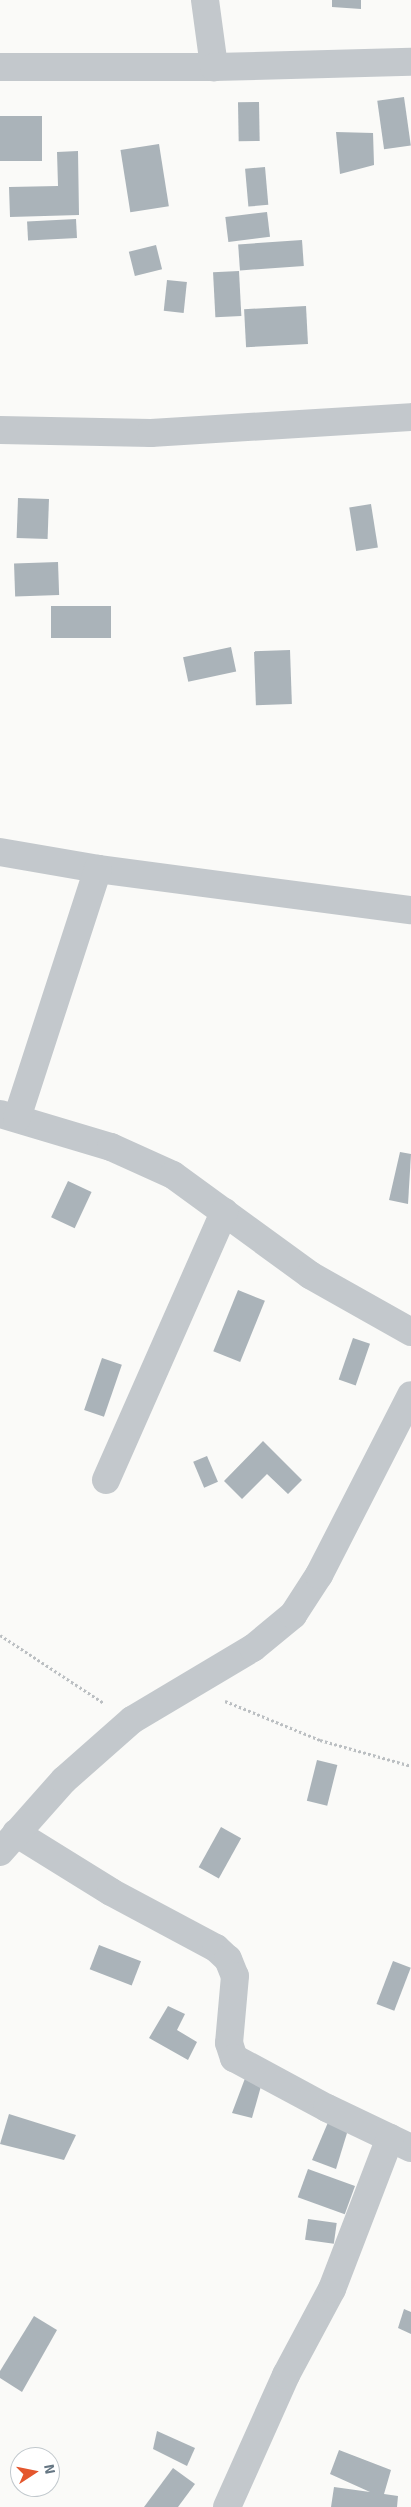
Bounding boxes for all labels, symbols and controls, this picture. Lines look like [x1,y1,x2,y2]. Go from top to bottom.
north arrow [10,2447,60,2497]
text: N [40,2463,59,2476]

